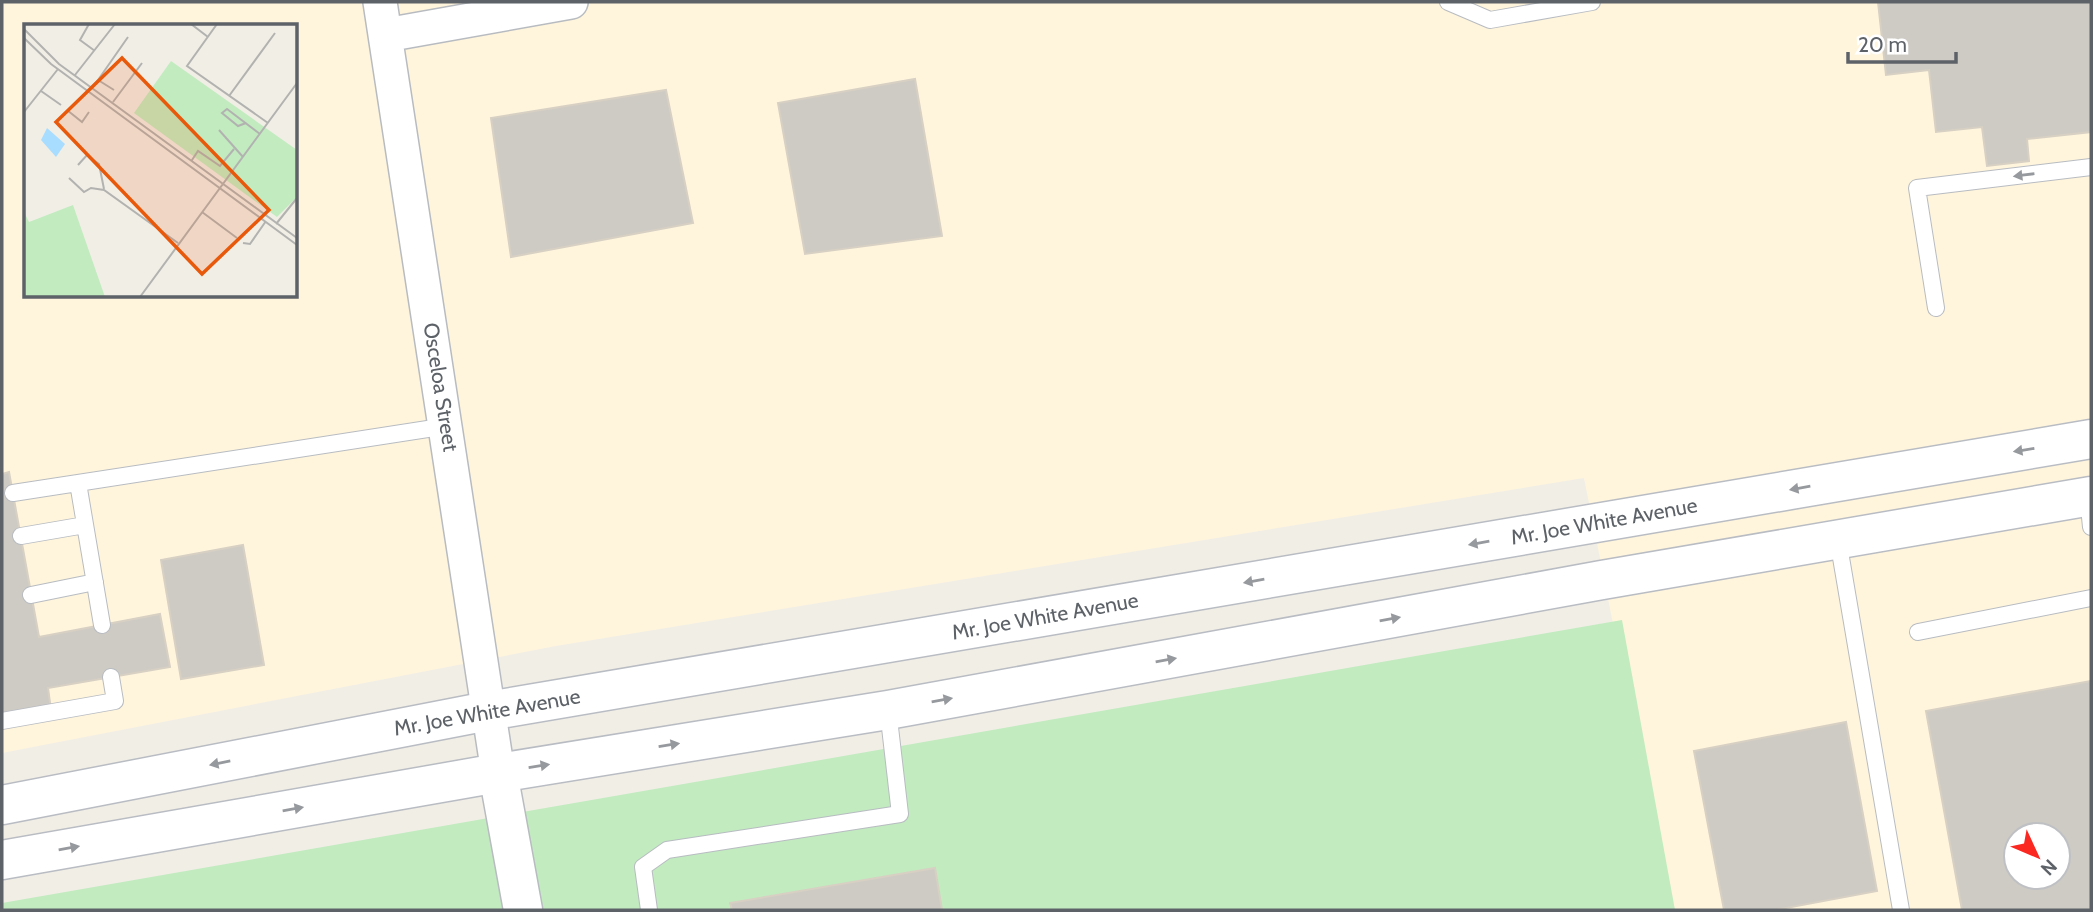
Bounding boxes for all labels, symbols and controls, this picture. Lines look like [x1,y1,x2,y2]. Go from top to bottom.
scale bar [1848,21,1956,65]
inset map [24,24,298,298]
text: 20 m [1858,32,1907,57]
one-way arrow [2012,170,2034,181]
street label: Osceloa Street [418,321,464,453]
one-way arrow [2013,445,2035,456]
one-way arrow [1788,483,1810,494]
street label: Mr. Joe White Avenue [1509,492,1699,550]
one-way arrow [1468,537,1490,548]
one-way arrow [1243,576,1265,587]
street label: Mr. Joe White Avenue [950,587,1140,645]
one-way arrow [1379,613,1401,624]
one-way arrow [1155,654,1177,665]
street label: Mr. Joe White Avenue [392,683,582,741]
one-way arrow [931,695,953,706]
one-way arrow [659,740,681,751]
one-way arrow [209,757,231,768]
one-way arrow [528,760,550,771]
one-way arrow [282,803,304,814]
north arrow [2002,821,2072,891]
one-way arrow [58,842,80,853]
text: N [2036,855,2062,880]

